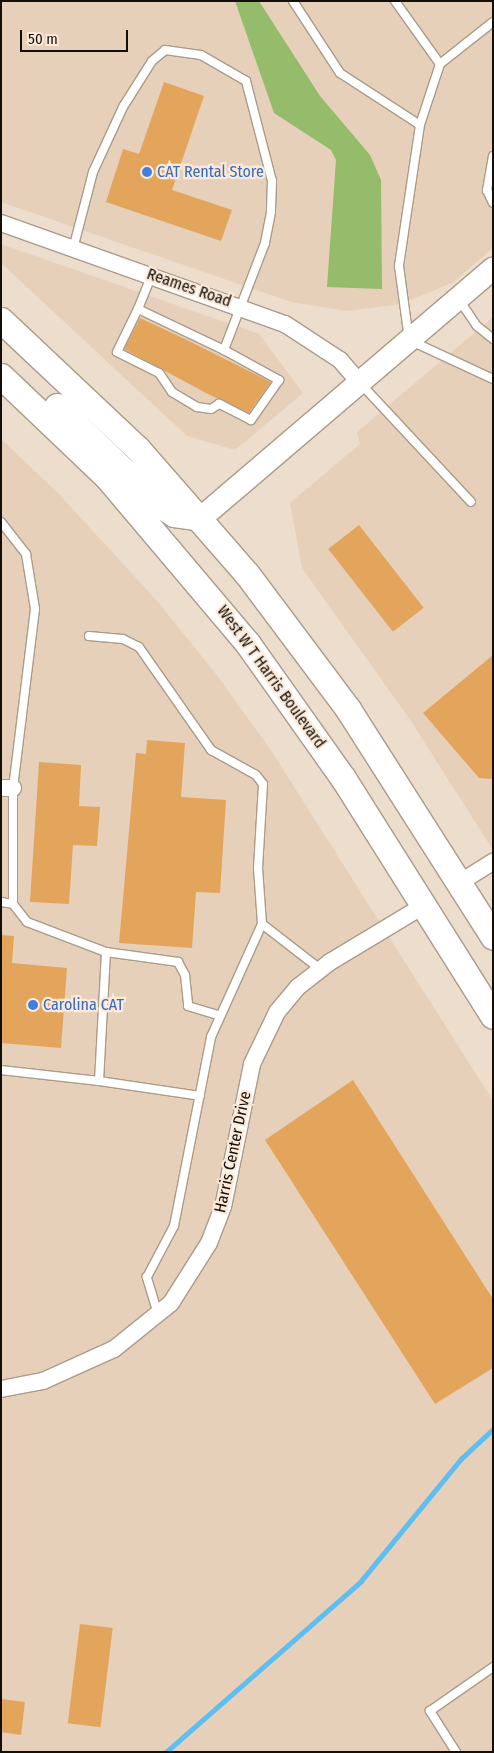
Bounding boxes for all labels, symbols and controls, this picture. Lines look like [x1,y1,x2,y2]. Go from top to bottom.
scale bar [22,20,130,52]
text: 50 m [28,30,58,48]
place label: CAT Rental Store [157,162,264,182]
marker: CAT Rental Store [141,166,153,178]
street label: Reames Road [144,265,234,311]
street label: West W T Harris Boulevard [213,602,329,752]
place label: Carolina CAT [43,995,124,1015]
marker: Carolina CAT [27,999,39,1011]
street label: Harris Center Drive [211,1090,255,1214]

